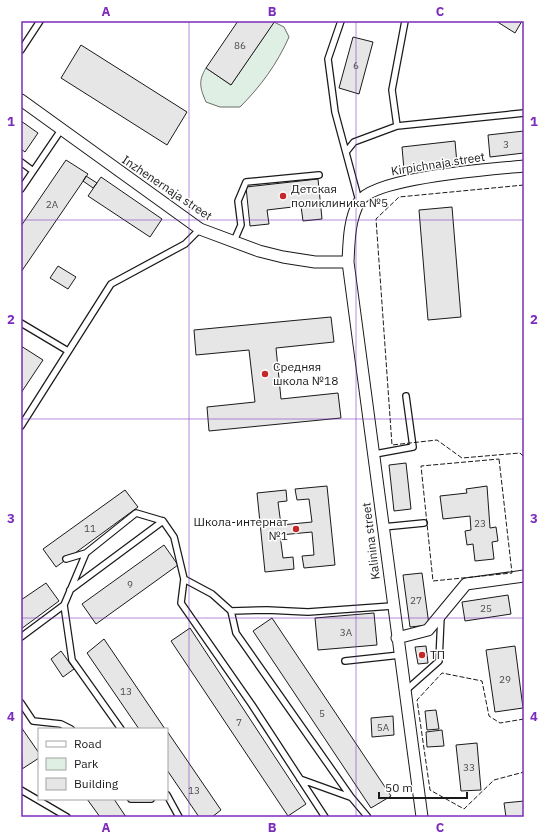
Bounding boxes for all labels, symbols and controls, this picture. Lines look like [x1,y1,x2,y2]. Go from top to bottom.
text: A [102,3,111,20]
text: B [268,3,277,20]
text: C [436,3,445,20]
house number: 86 [234,39,246,52]
house number: 6 [353,59,359,72]
text: 1 [7,113,15,130]
text: 1 [530,113,538,130]
house number: 3 [503,138,509,151]
street label: Kirpichnaja street [390,149,486,178]
street label: Inzhenernaja street [119,152,215,223]
place label: Детская поликлиника №5 [291,181,388,210]
marker: Детская поликлиника №5 [278,191,288,201]
house number: 2А [46,198,59,211]
text: 2 [7,311,15,328]
text: 2 [530,311,538,328]
place label: Средняя школа №18 [273,359,338,388]
marker: Средняя школа №18 [260,369,270,379]
street label: Kalinina street [358,502,383,581]
text: 3 [7,510,15,527]
text: 3 [530,510,538,527]
place label: Школа-интернат №1 [193,514,288,543]
house number: 23 [474,517,486,530]
house number: 11 [84,522,96,535]
marker: Школа-интернат №1 [291,524,301,534]
house number: 9 [127,578,133,591]
house number: 27 [410,594,422,607]
house number: 25 [480,602,492,615]
house number: 3А [340,626,353,639]
place label: ТП [430,647,445,662]
marker: ТП [417,650,427,660]
house number: 29 [499,673,511,686]
house number: 13 [120,685,132,698]
house number: 5 [319,707,325,720]
text: 4 [7,708,15,725]
text: 4 [530,708,538,725]
house number: 7 [236,716,242,729]
house number: 5А [377,721,390,734]
legend [38,728,168,800]
text: Road [74,736,102,751]
text: Park [74,756,99,771]
house number: 33 [463,761,475,774]
scale bar [379,774,467,800]
text: Building [74,776,119,791]
text: 50 m [385,780,413,795]
house number: 13 [188,784,200,797]
text: A [102,819,111,836]
text: B [268,819,277,836]
text: C [436,819,445,836]

